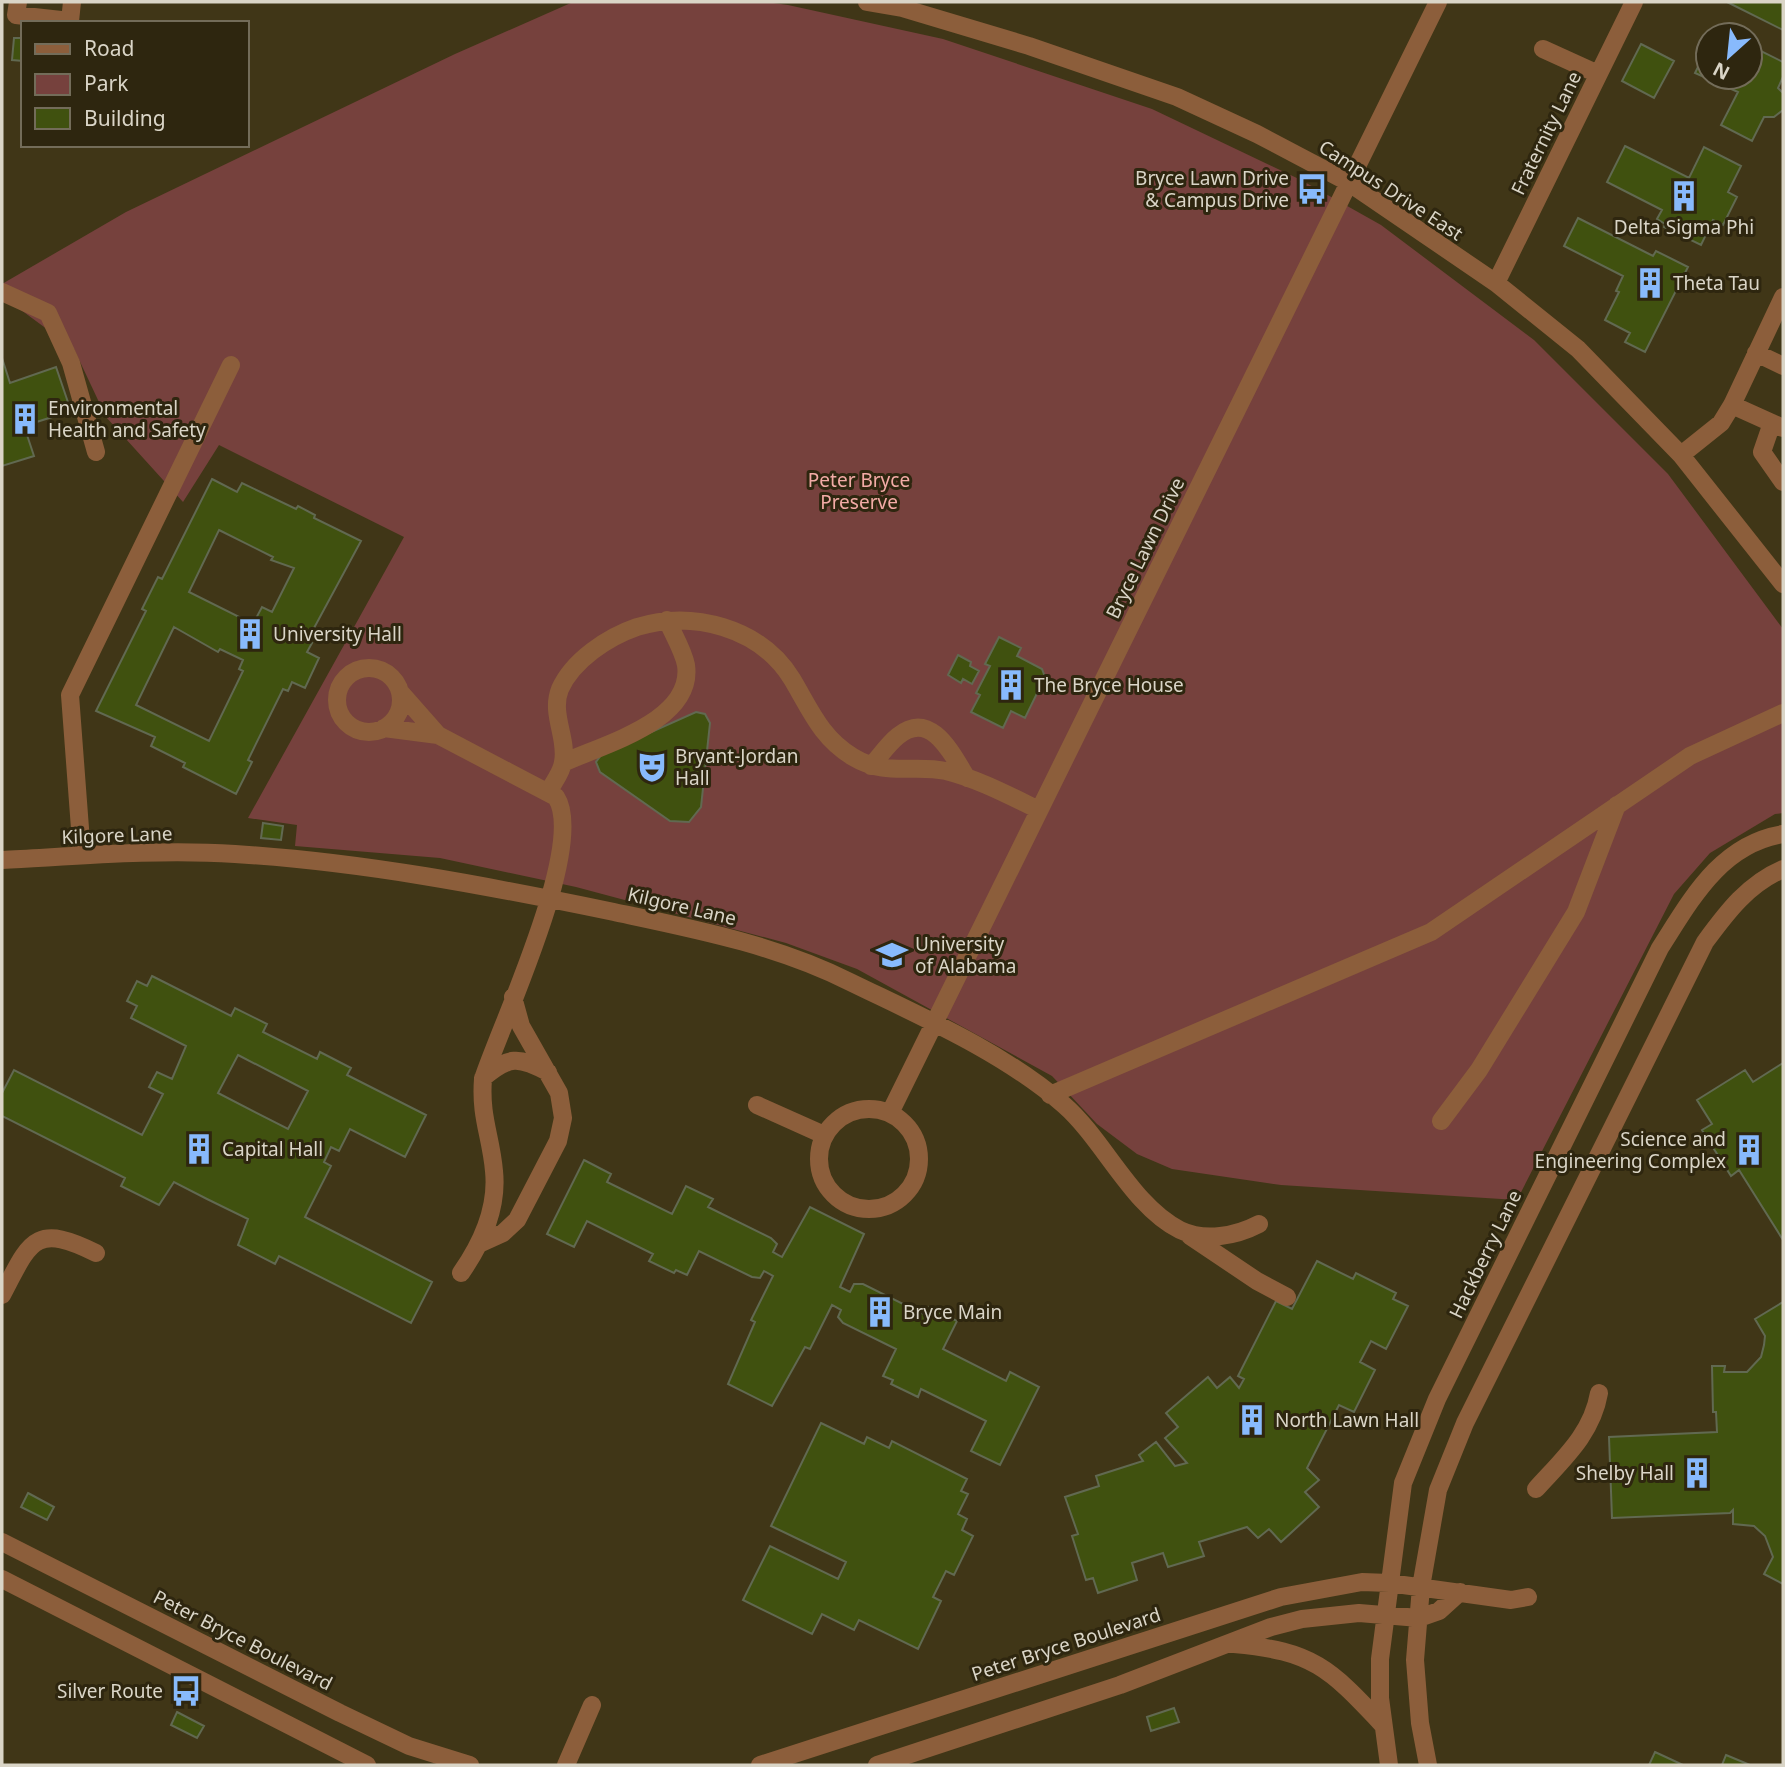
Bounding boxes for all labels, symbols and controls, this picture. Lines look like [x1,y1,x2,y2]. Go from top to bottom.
legend [21,21,248,147]
north arrow [1694,21,1764,91]
text: Road [84,34,134,62]
text: N [1708,56,1734,86]
street label: Fraternity Lane [1505,67,1587,199]
text: Park [84,69,129,97]
text: Building [84,104,166,132]
street label: Campus Drive East [1314,134,1468,246]
place label: Bryce Lawn Drive & Campus Drive [1135,165,1289,213]
bus stop icon: Bryce Lawn Drive & Campus Drive [1295,172,1329,206]
building icon: Delta Sigma Phi [1667,179,1701,213]
place label: Delta Sigma Phi [1614,214,1754,240]
building icon: Theta Tau [1633,266,1667,300]
place label: Theta Tau [1673,270,1760,296]
place label: Environmental Health and Safety [48,395,206,443]
building icon: Environmental Health and Safety [8,402,42,436]
park label: Peter Bryce Preserve [808,467,910,515]
street label: Bryce Lawn Drive [1100,473,1190,623]
building icon: University Hall [233,617,267,651]
place label: University Hall [273,621,402,647]
building icon: The Bryce House [994,668,1028,702]
place label: The Bryce House [1034,672,1184,698]
place label: Bryant-Jordan Hall [675,743,799,791]
theatre icon: Bryant-Jordan Hall [635,750,669,784]
street label: Kilgore Lane [61,820,173,850]
street label: Kilgore Lane [625,881,739,931]
place label: University of Alabama [915,931,1016,979]
school or university icon: University of Alabama [875,938,909,972]
place label: Science and Engineering Complex [1535,1126,1726,1174]
building icon: Capital Hall [182,1132,216,1166]
building icon: Science and Engineering Complex [1732,1133,1766,1167]
place label: Capital Hall [222,1136,323,1162]
street label: Hackberry Lane [1443,1185,1527,1323]
building icon: Bryce Main [863,1295,897,1329]
place label: Bryce Main [903,1299,1002,1325]
building icon: North Lawn Hall [1235,1403,1269,1437]
place label: North Lawn Hall [1275,1407,1419,1433]
building icon: Shelby Hall [1680,1456,1714,1490]
place label: Shelby Hall [1576,1460,1674,1486]
street label: Peter Bryce Boulevard [149,1584,337,1696]
street label: Peter Bryce Boulevard [968,1601,1164,1687]
bus stop icon: Silver Route [169,1674,203,1708]
place label: Silver Route [57,1678,163,1704]

